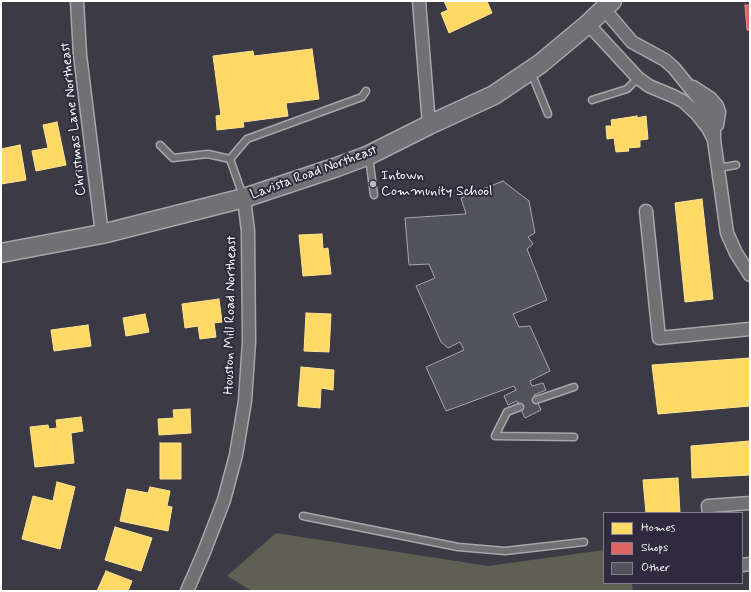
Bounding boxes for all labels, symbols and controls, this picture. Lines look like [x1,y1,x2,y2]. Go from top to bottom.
street label: Christmas Lane Northeast [58,41,90,197]
street label: Lavista Road Northeast [248,142,380,204]
place label: Intown Community School [381,168,492,200]
marker: Intown Community School [368,179,378,189]
street label: Houston Mill Road Northeast [221,235,241,395]
legend [603,512,743,584]
text: Homes [641,520,676,536]
text: Shops [641,540,668,556]
text: Other [641,560,670,576]

